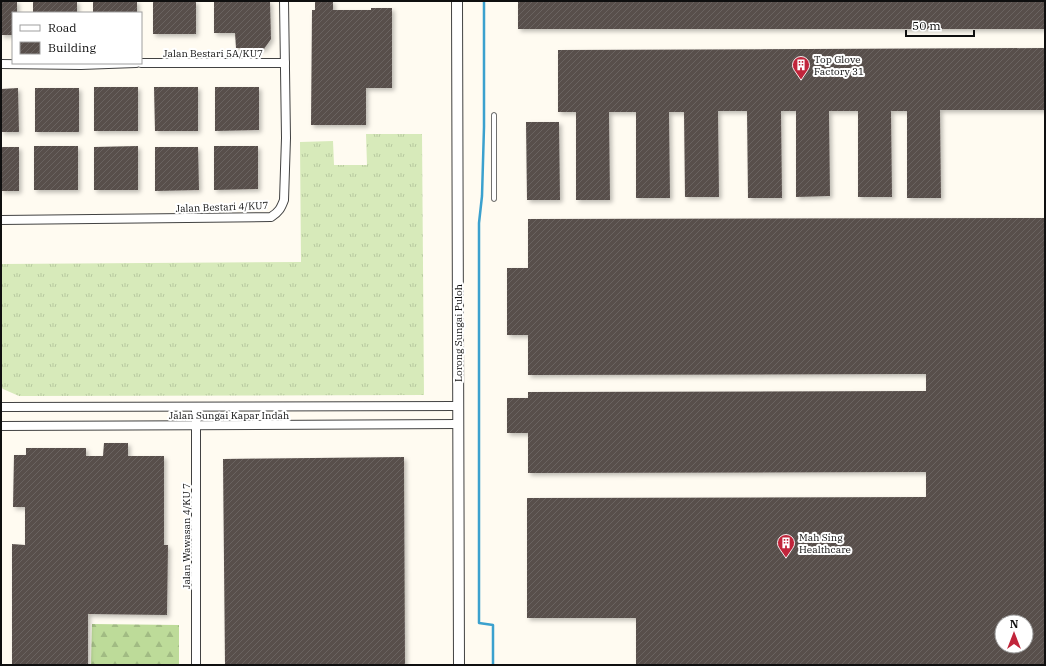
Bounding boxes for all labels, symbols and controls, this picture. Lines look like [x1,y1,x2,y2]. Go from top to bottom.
legend [12,12,142,64]
scale bar [906,12,974,38]
text: 50 m [912,18,941,33]
text: Road [48,20,77,35]
text: Building [48,40,96,55]
street label: Jalan Bestari 5A/KU7 [163,47,263,60]
place label: Top Glove Factory 31 [814,53,864,78]
building icon: Top Glove Factory 31 [791,55,811,80]
street label: Jalan Bestari 4/KU7 [175,199,269,215]
street label: Lorong Sungai Puloh [452,284,465,382]
street label: Jalan Sungai Kapar Indah [169,409,289,422]
street label: Jalan Wawasan 4/KU 7 [180,483,193,589]
place label: Mah Sing Healthcare [799,531,851,556]
building icon: Mah Sing Healthcare [776,533,796,558]
north arrow [994,614,1034,654]
text: N [1010,617,1019,631]

